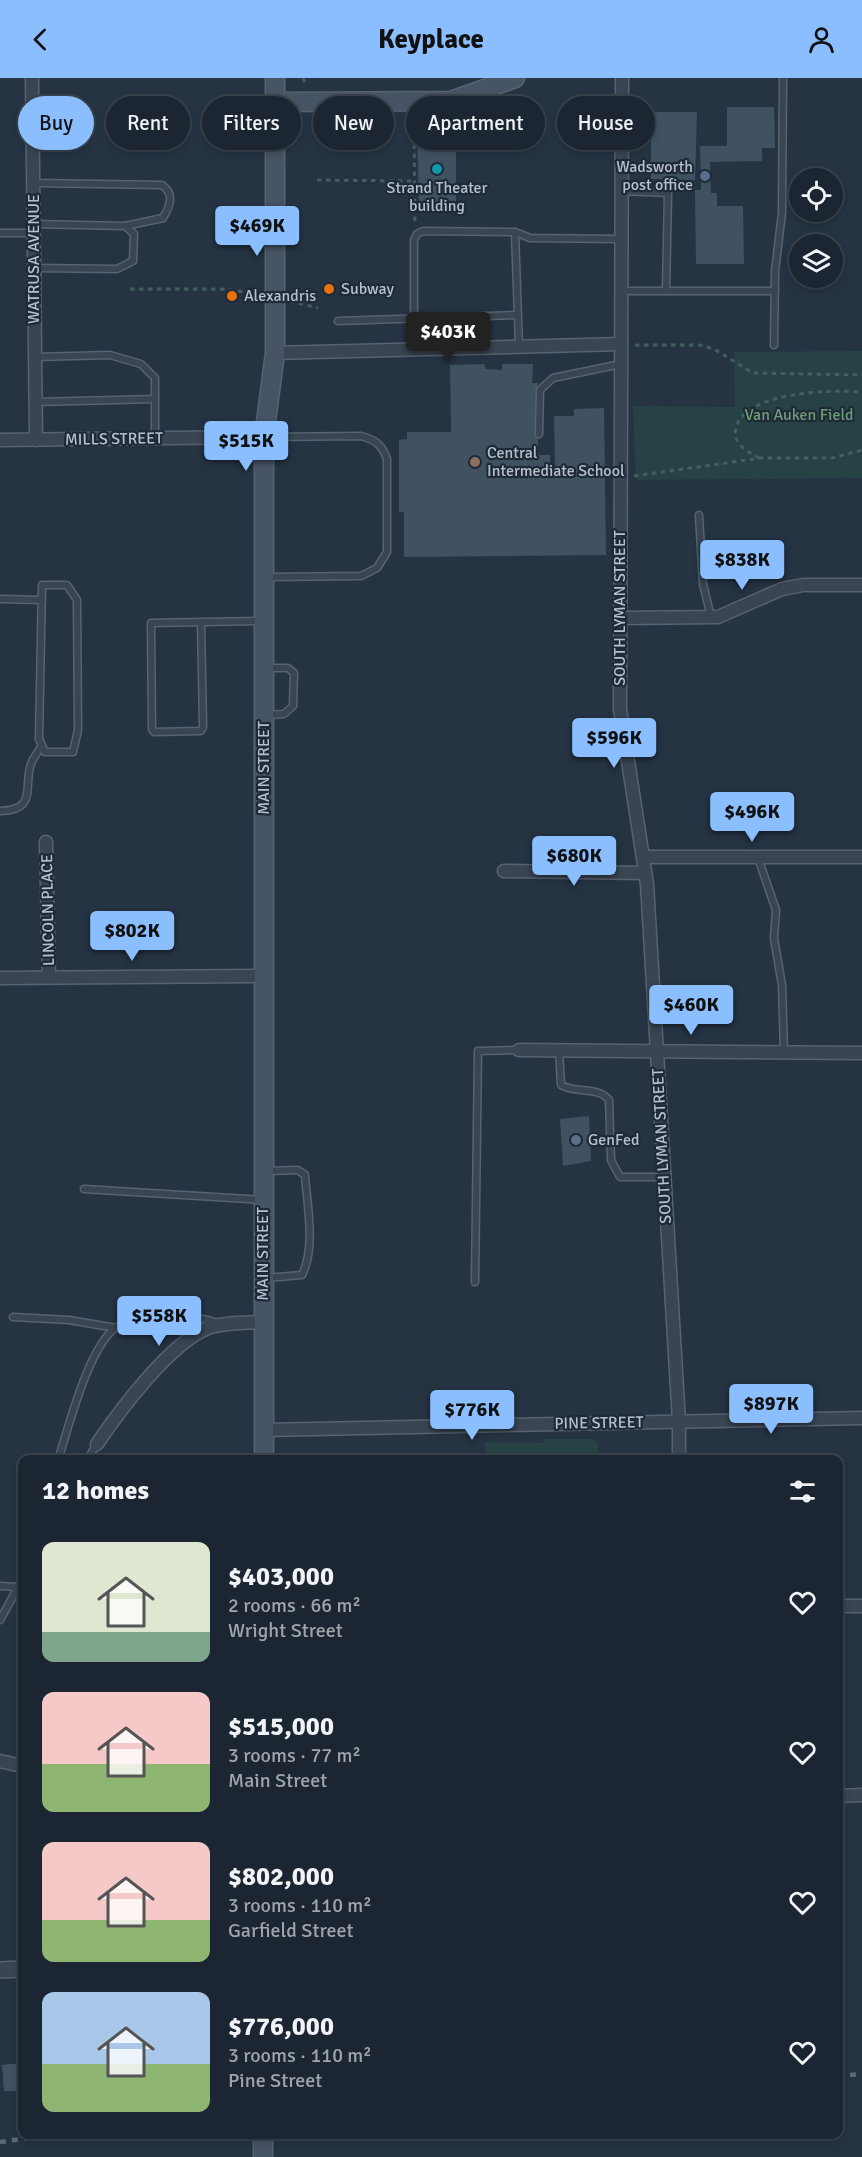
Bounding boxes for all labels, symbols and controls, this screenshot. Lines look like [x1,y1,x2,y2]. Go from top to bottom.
icon: back [24,23,57,56]
text: Keyplace [378,23,484,56]
icon: person [805,23,838,56]
chip: Buy [18,96,94,150]
chip: Rent [106,96,190,150]
chip: Filters [202,96,301,150]
chip: New [313,96,394,150]
chip: Apartment [406,96,545,150]
chip: House [557,96,655,150]
place label: Wadsworth post office [616,157,693,195]
marker: Strand Theater building [430,162,444,176]
map controls [789,168,843,288]
button: locate [789,168,843,222]
marker: Wadsworth post office [698,169,712,183]
place label: Strand Theater building [387,178,488,216]
street label: WATRUSA AVENUE [24,194,44,324]
pin: $469K [215,206,299,257]
text: $469K [229,213,285,238]
button: layers [789,234,843,288]
place label: Subway [341,279,394,299]
marker: Subway [322,282,336,296]
place label: Alexandris [244,286,316,306]
marker: Alexandris [225,289,239,303]
pin: $403K [406,312,490,363]
text: $403K [420,319,476,344]
park label: Van Auken Field [744,405,854,425]
pin: $515K [204,421,288,472]
street label: MILLS STREET [65,428,163,450]
text: $515K [218,428,274,453]
place label: Central Intermediate School [487,443,625,481]
marker: Central Intermediate School [468,455,482,469]
street label: SOUTH LYMAN STREET [610,530,630,686]
pin: $838K [700,540,784,591]
text: $838K [714,547,770,572]
pin: $596K [572,718,656,769]
street label: MAIN STREET [254,721,274,815]
text: $596K [586,725,642,750]
pin: $496K [710,792,794,843]
text: $496K [724,799,780,824]
pin: $680K [532,836,616,887]
text: $680K [546,843,602,868]
street label: LINCOLN PLACE [37,854,59,966]
pin: $802K [90,911,174,962]
text: $802K [104,918,160,943]
pin: $460K [649,985,733,1036]
text: $460K [663,992,719,1017]
street label: SOUTH LYMAN STREET [648,1068,676,1224]
place label: GenFed [588,1130,639,1150]
marker: GenFed [569,1133,583,1147]
street label: MAIN STREET [253,1207,273,1301]
pin: $558K [117,1296,201,1347]
text: $558K [131,1303,187,1328]
pin: $897K [729,1384,813,1435]
pin: $776K [430,1390,514,1441]
text: $897K [743,1391,799,1416]
text: $776K [444,1397,500,1422]
street label: PINE STREET [554,1412,644,1434]
text: 12 homes [42,1475,149,1507]
icon: filters [786,1475,819,1508]
text: $403,000 [228,1561,334,1593]
icon: home [90,1566,162,1638]
icon: heart [786,1586,819,1619]
text: 2 rooms · 66 m² [228,1593,361,1618]
text: Wright Street [228,1618,343,1643]
text: $515,000 [228,1711,334,1743]
icon: home [90,1716,162,1788]
icon: heart [786,1736,819,1769]
text: 3 rooms · 77 m² [228,1743,361,1768]
text: Main Street [228,1768,327,1793]
text: $802,000 [228,1861,334,1893]
icon: home [90,1866,162,1938]
icon: heart [786,1886,819,1919]
text: 3 rooms · 110 m² [228,1893,372,1918]
text: Garfield Street [228,1918,353,1943]
text: $776,000 [228,2011,334,2043]
icon: home [90,2016,162,2088]
icon: heart [786,2036,819,2069]
text: 3 rooms · 110 m² [228,2043,372,2068]
text: Pine Street [228,2068,322,2093]

